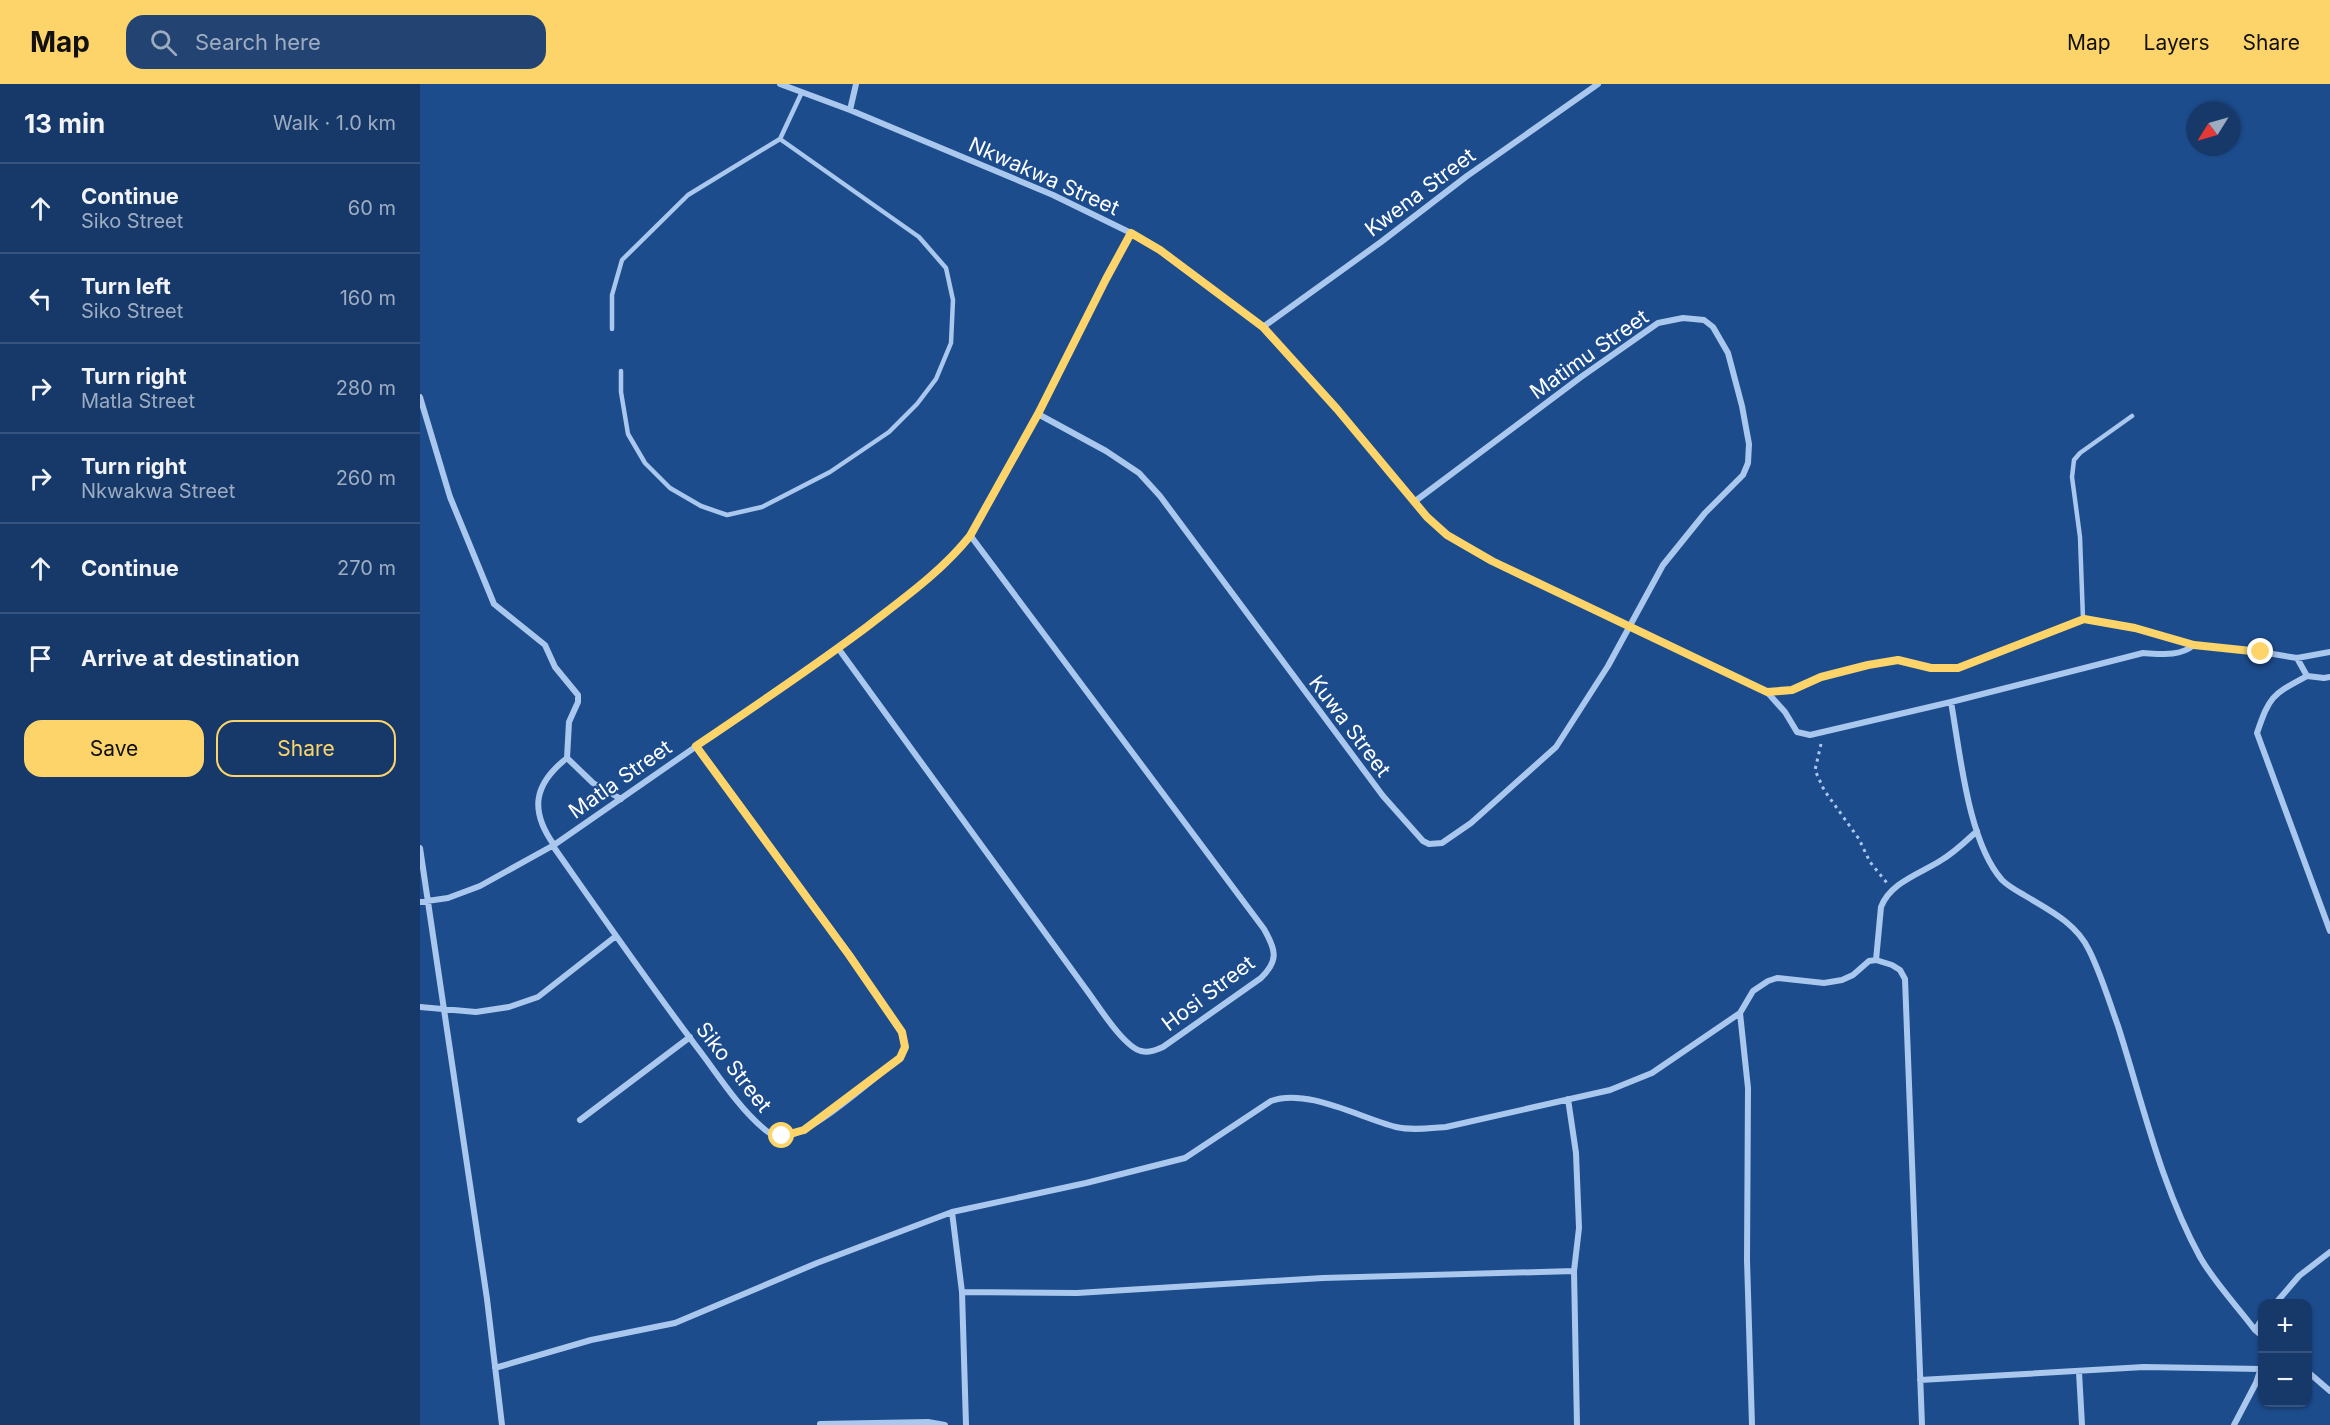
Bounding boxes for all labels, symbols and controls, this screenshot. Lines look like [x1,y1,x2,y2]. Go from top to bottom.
search box [126,15,546,69]
text: Map [30,25,90,59]
icon: search [147,26,180,59]
text: Search here [195,29,321,55]
text: Map [2067,30,2111,55]
text: Layers [2144,30,2210,55]
text: Share [2243,30,2300,55]
north arrow [2186,102,2240,156]
text: 13 min [24,108,105,139]
text: Walk · 1.0 km [273,111,396,135]
street label: Nkwakwa Street [965,132,1123,220]
street label: Kwena Street [1360,142,1480,241]
text: Continue [81,183,179,209]
icon: ahead [24,192,57,225]
text: 60 m [348,196,396,220]
text: Siko Street [81,209,183,233]
text: Turn left [81,273,171,299]
icon: left [24,282,57,315]
text: 160 m [340,286,396,310]
text: Siko Street [81,299,183,323]
street label: Matimu Street [1525,304,1653,404]
text: Turn right [81,363,187,389]
icon: right [24,372,57,405]
text: 280 m [336,376,396,400]
text: Matla Street [81,389,195,413]
text: Turn right [81,453,187,479]
icon: right [24,462,57,495]
text: 260 m [336,466,396,490]
text: Nkwakwa Street [81,479,235,503]
icon: ahead [24,552,57,585]
text: Continue [81,555,179,581]
text: 270 m [337,556,396,580]
route end [2247,638,2273,664]
icon: arrive [24,642,57,675]
text: Arrive at destination [81,645,300,671]
street label: Kuwa Street [1304,671,1396,782]
button: Save [24,720,204,777]
button: Share [216,720,396,777]
street label: Matla Street [564,734,676,824]
street label: Hosi Street [1157,950,1259,1036]
street label: Siko Street [691,1017,777,1117]
route start [768,1122,794,1148]
map controls [2258,1299,2312,1407]
button: + [2258,1299,2312,1353]
button: − [2258,1353,2312,1407]

